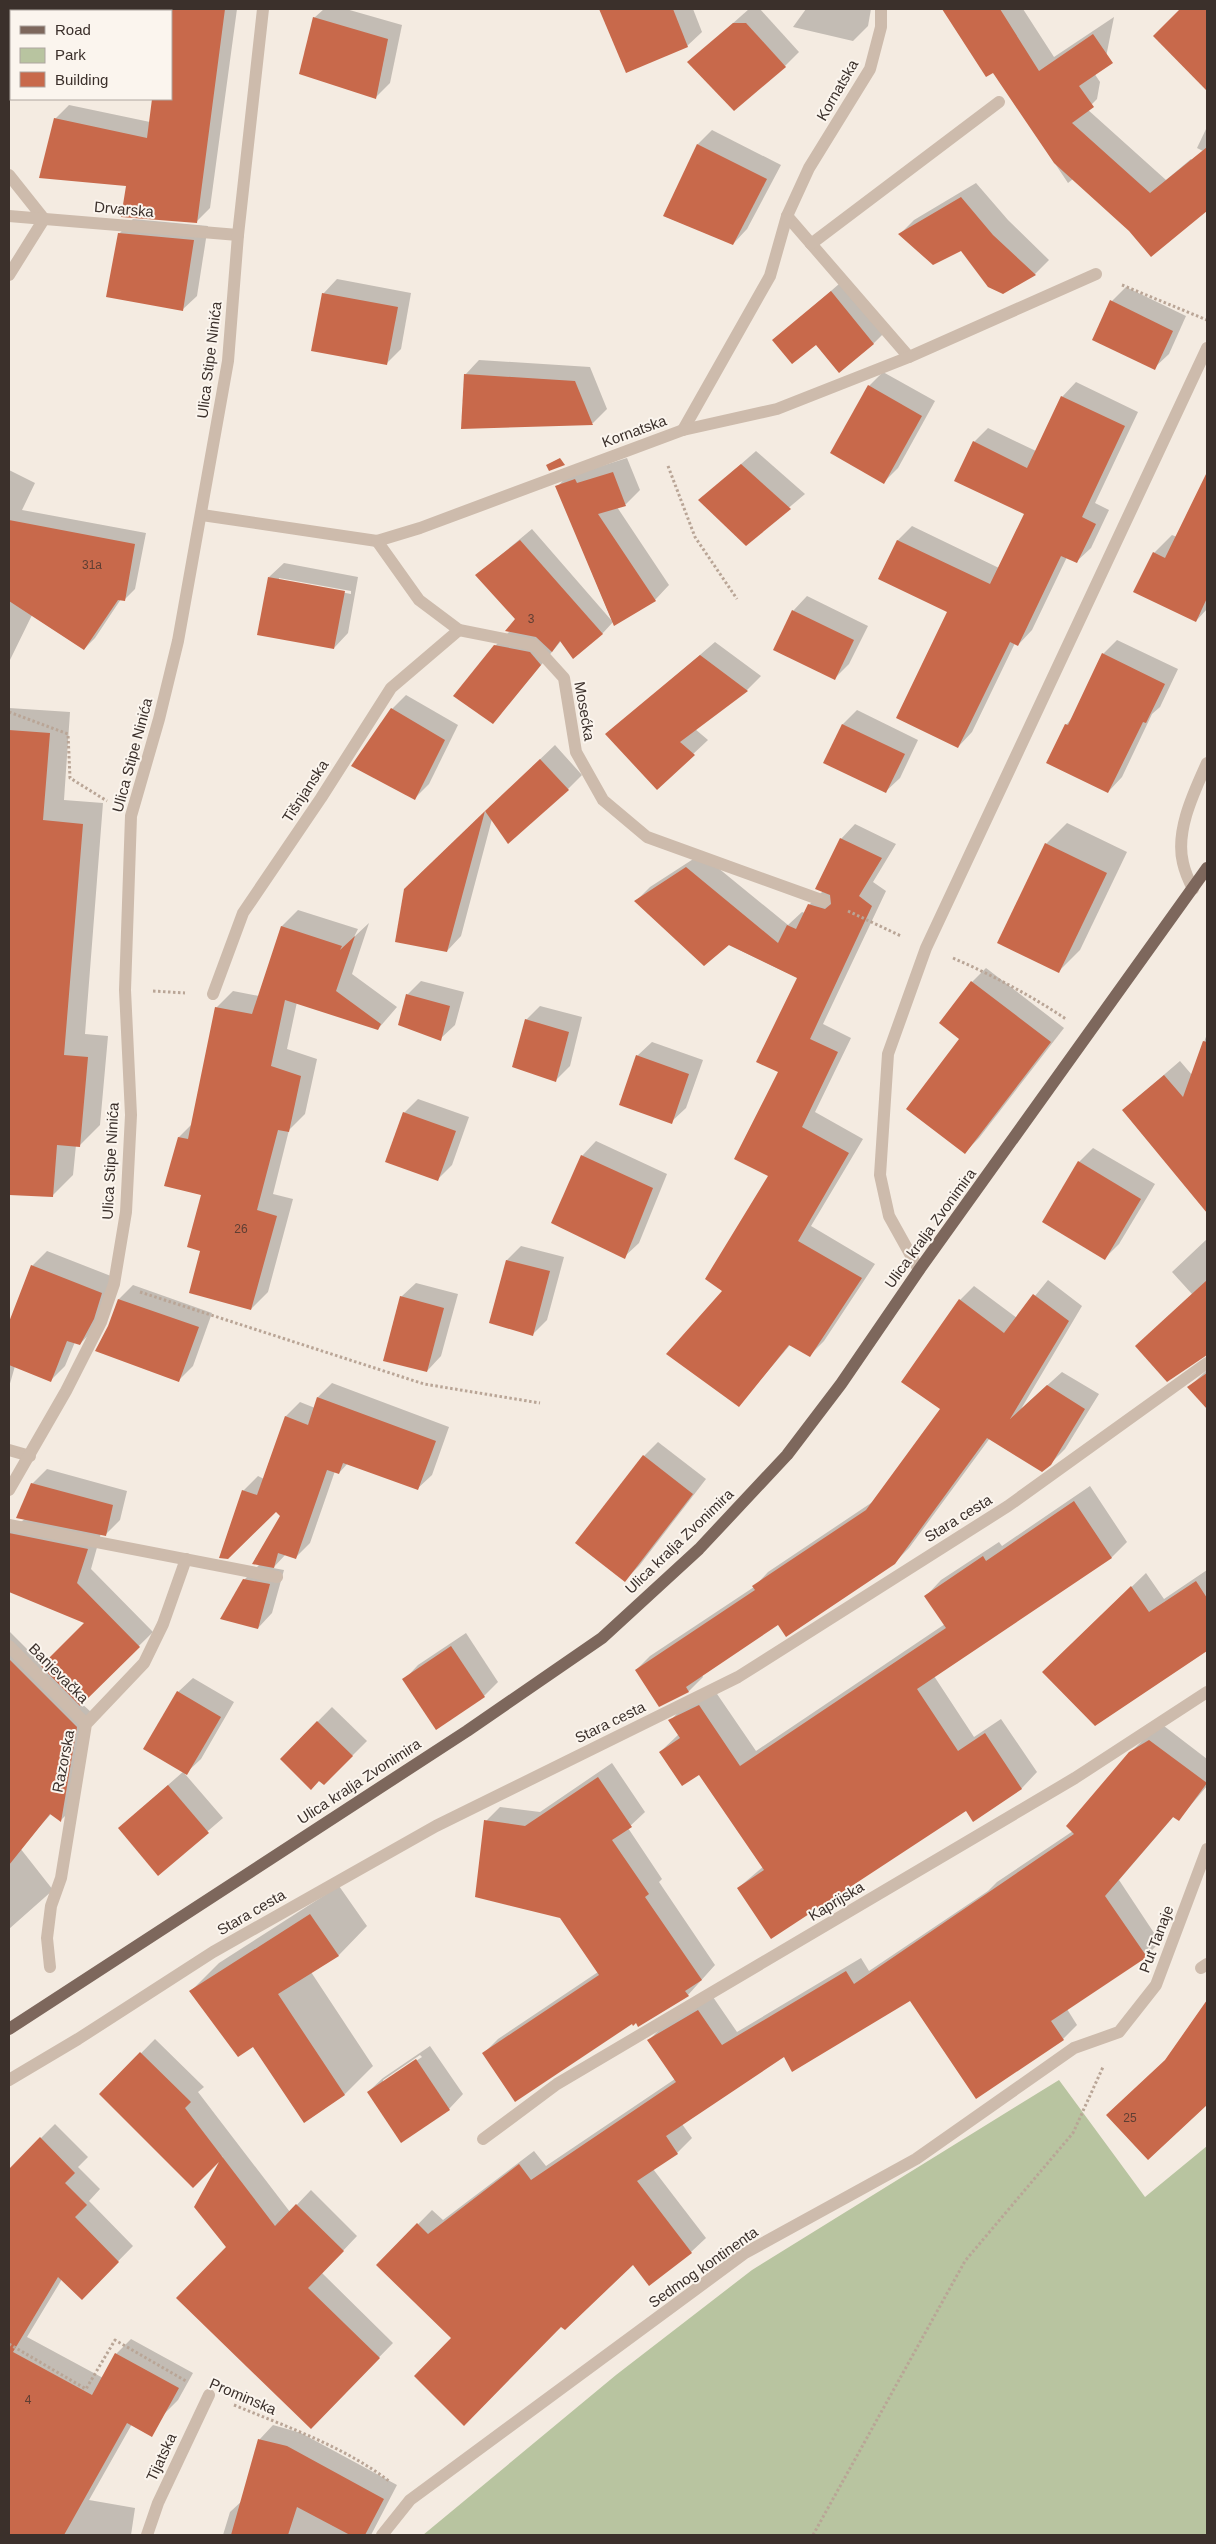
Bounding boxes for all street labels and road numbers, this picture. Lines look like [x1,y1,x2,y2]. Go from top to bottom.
street label: Kornatska [813,56,862,123]
street label: Drvarska [93,198,155,220]
street label: Ulica Stipe Ninića [193,300,225,419]
street label: Kornatska [599,411,669,451]
street label: Mosećka [571,680,599,743]
street label: Ulica Stipe Ninića [109,695,156,814]
street label: Tišnjanska [278,756,332,825]
street label: Ulica Stipe Ninića [98,1101,122,1220]
street label: Ulica kralja Zvonimira [881,1164,979,1291]
street label: Ulica kralja Zvonimira [622,1485,737,1597]
street label: Stara cesta [921,1490,995,1545]
street label: Banjevačka [26,1640,93,1707]
street label: Stara cesta [572,1697,648,1746]
street label: Razorska [49,1728,78,1794]
street label: Ulica kralja Zvonimira [294,1734,424,1827]
street label: Kaprijska [805,1877,867,1924]
street label: Stara cesta [214,1885,289,1938]
street label: Put Tanaje [1135,1903,1177,1975]
street label: Sedmog kontinenta [645,2223,761,2311]
street label: Prominska [207,2374,280,2418]
street label: Tijatska [142,2430,180,2484]

